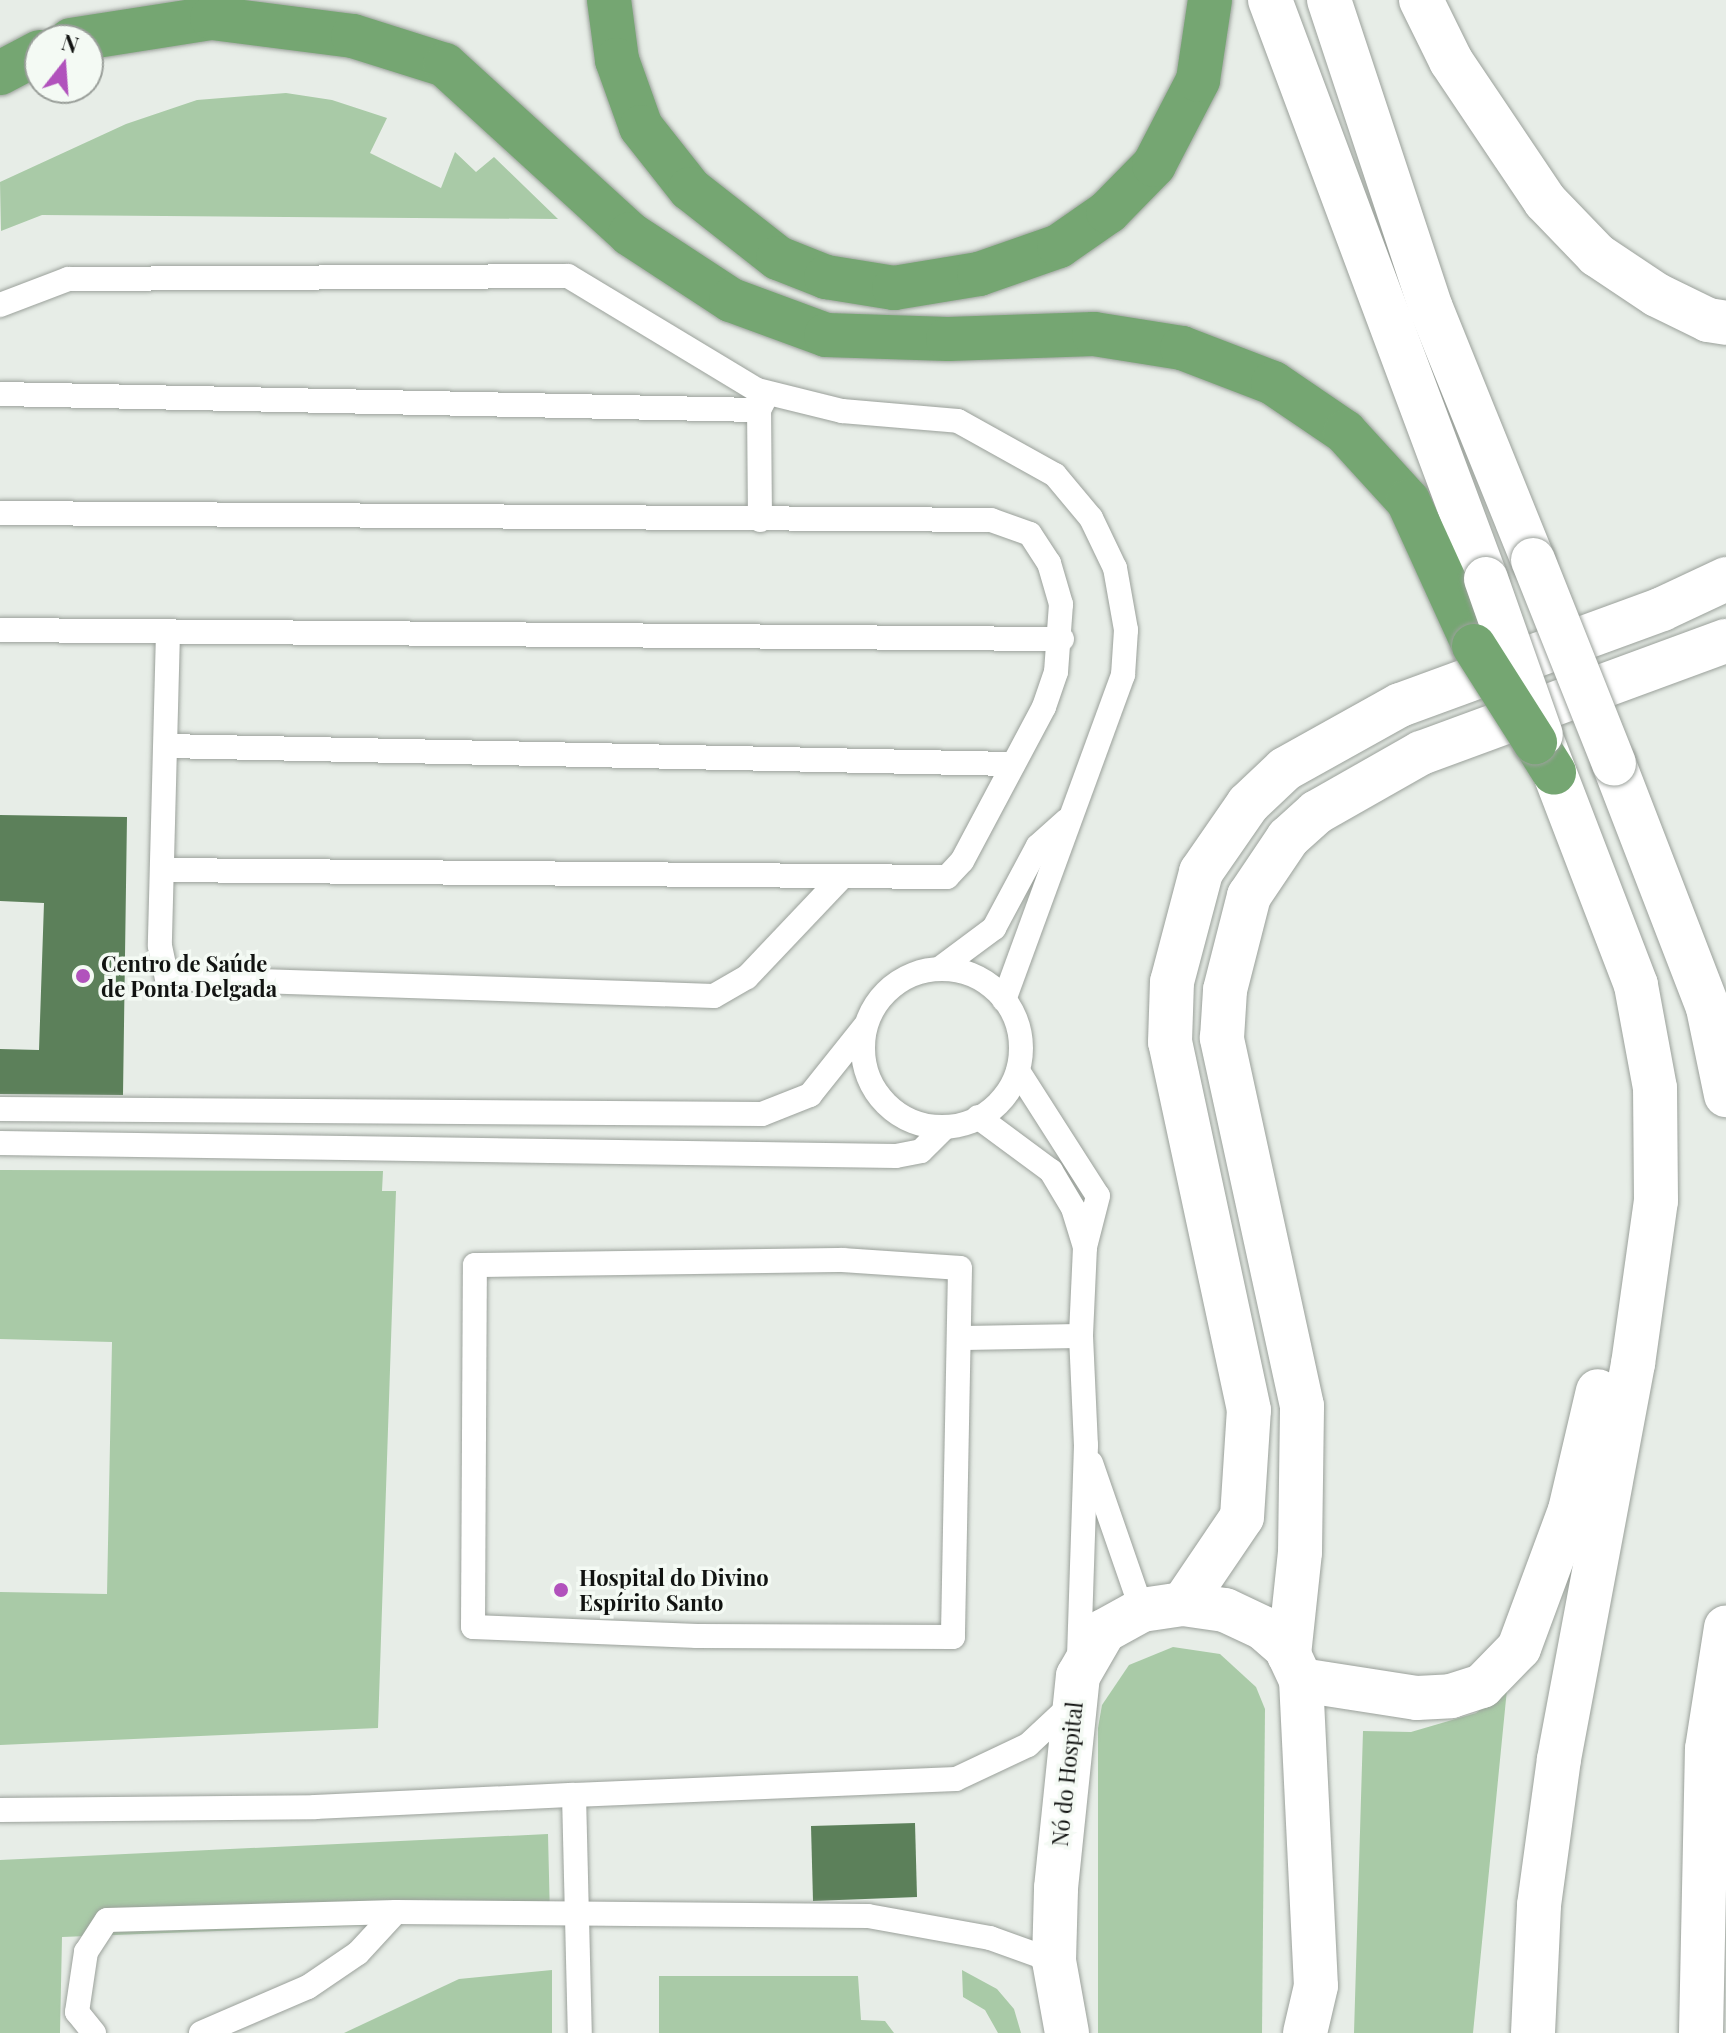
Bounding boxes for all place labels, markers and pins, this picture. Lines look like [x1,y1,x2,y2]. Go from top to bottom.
place label: Centro de Saúde de Ponta Delgada [101,950,277,1002]
marker: Centro de Saúde de Ponta Delgada [72,965,94,987]
place label: Hospital do Divino Espírito Santo [579,1564,769,1616]
marker: Hospital do Divino Espírito Santo [550,1579,572,1601]

